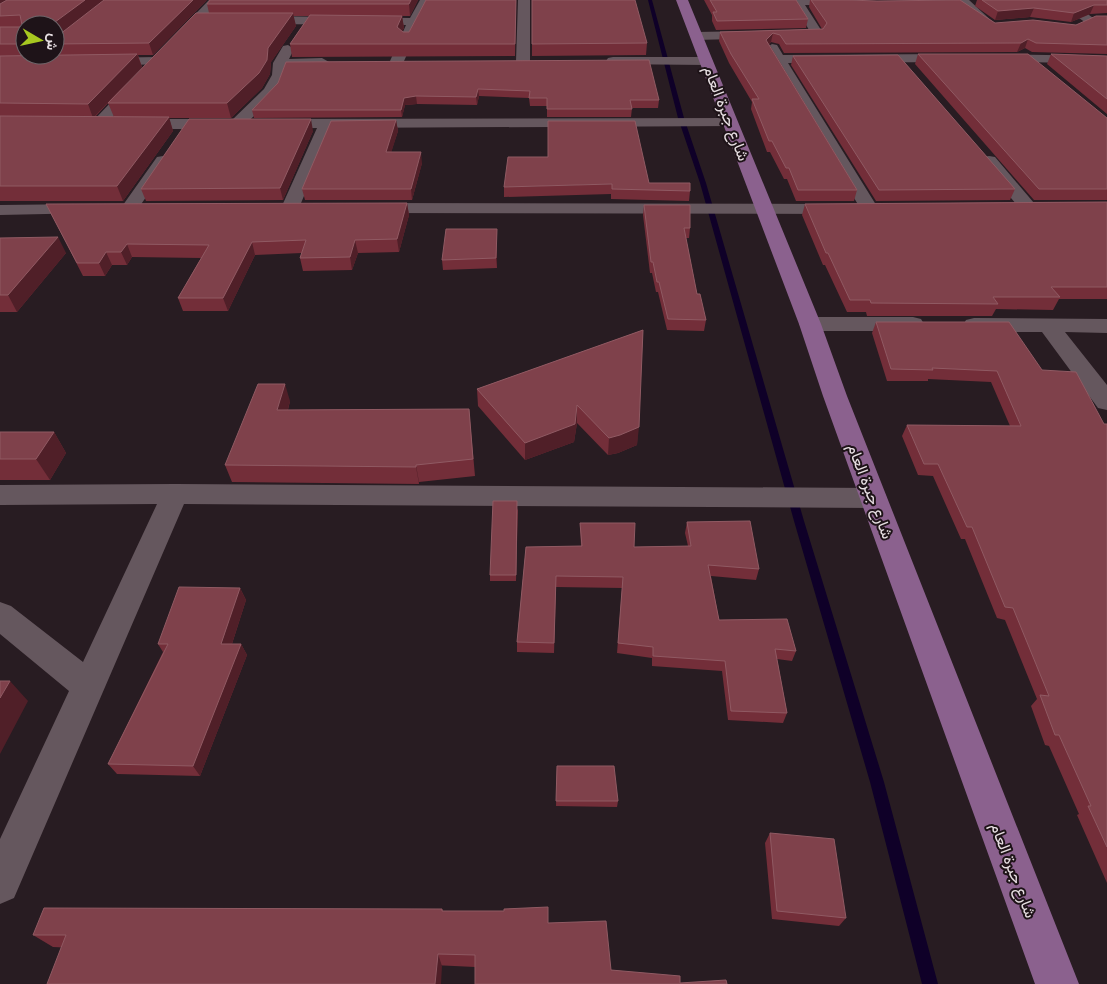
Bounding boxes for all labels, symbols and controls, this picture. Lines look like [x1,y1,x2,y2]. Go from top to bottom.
north arrow [15,15,65,65]
text: ش [43,32,63,52]
street label: شارع جبرة العام [698,63,754,164]
street label: شارع جبرة العام [842,441,898,542]
street label: شارع جبرة العام [985,820,1041,921]

